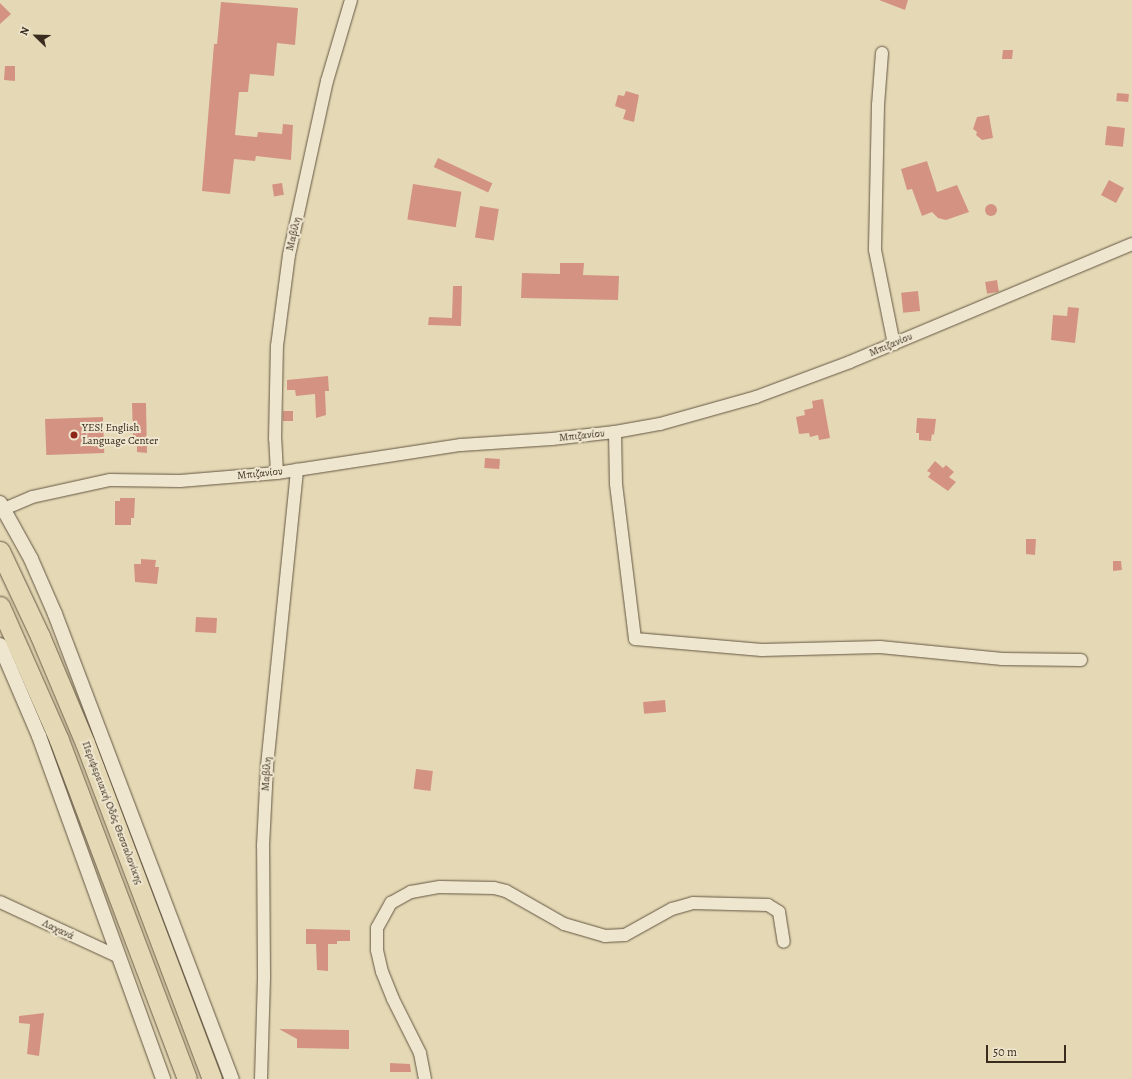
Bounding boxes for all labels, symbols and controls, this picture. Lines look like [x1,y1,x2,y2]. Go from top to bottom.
north arrow [16,16,56,56]
text: N [16,25,33,38]
street label: Μαβίλη [284,216,304,252]
street label: Μπιζανίου [867,330,915,360]
place label: YES! English Language Center [82,422,158,448]
street label: Μπιζανίου [558,427,606,445]
marker: YES! English Language Center [69,430,79,440]
street label: Μπιζανίου [236,465,284,483]
street label: Περιφερειακή Οδός Θεσσαλονίκης [79,740,145,886]
street label: Μαβίλη [259,756,275,792]
street label: Λαχανά [40,917,76,943]
scale bar [988,1037,1068,1063]
text: 50 m [993,1044,1017,1060]

